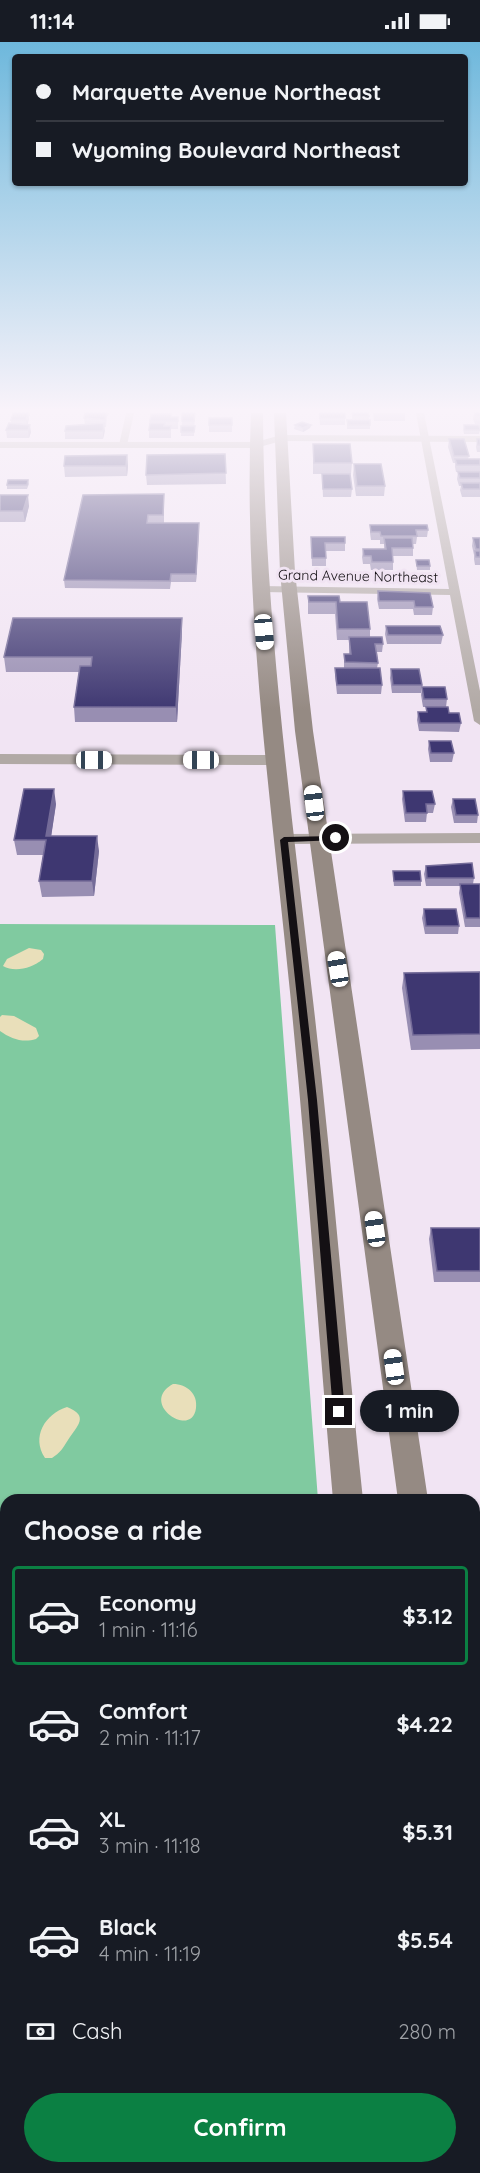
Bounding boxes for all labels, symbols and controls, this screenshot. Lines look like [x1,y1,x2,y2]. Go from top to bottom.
text: 11:14 [30,7,75,35]
text: Marquette Avenue Northeast [72,78,381,106]
text: Wyoming Boulevard Northeast [72,136,401,164]
street label: Grand Avenue Northeast [278,566,438,586]
car [253,613,275,651]
car [76,751,112,769]
car [183,751,219,769]
car [303,784,325,822]
route start [322,824,349,851]
car [326,950,350,988]
car [364,1210,386,1248]
car [383,1348,405,1386]
callout: 1 min [360,1391,459,1433]
route end [325,1398,352,1425]
text: 1 min [385,1398,434,1423]
text: Choose a ride [24,1513,202,1547]
icon: car [27,1589,81,1643]
text: Economy [99,1589,197,1617]
text: $3.12 [403,1602,453,1630]
text: 1 min · 11:16 [99,1617,197,1642]
icon: car [27,1697,81,1751]
text: Comfort [99,1697,188,1725]
text: $4.22 [396,1710,453,1738]
text: 2 min · 11:17 [99,1725,201,1750]
icon: car [27,1805,81,1859]
text: XL [99,1805,126,1833]
text: $5.31 [402,1818,453,1846]
text: 3 min · 11:18 [99,1833,201,1858]
icon: car [27,1913,81,1967]
text: Black [99,1913,157,1941]
text: $5.54 [397,1926,453,1954]
text: 4 min · 11:19 [99,1941,201,1966]
icon: cash [24,2015,57,2048]
text: Cash [72,2017,123,2045]
text: 280 m [399,2019,456,2044]
button: Confirm [24,2093,456,2162]

